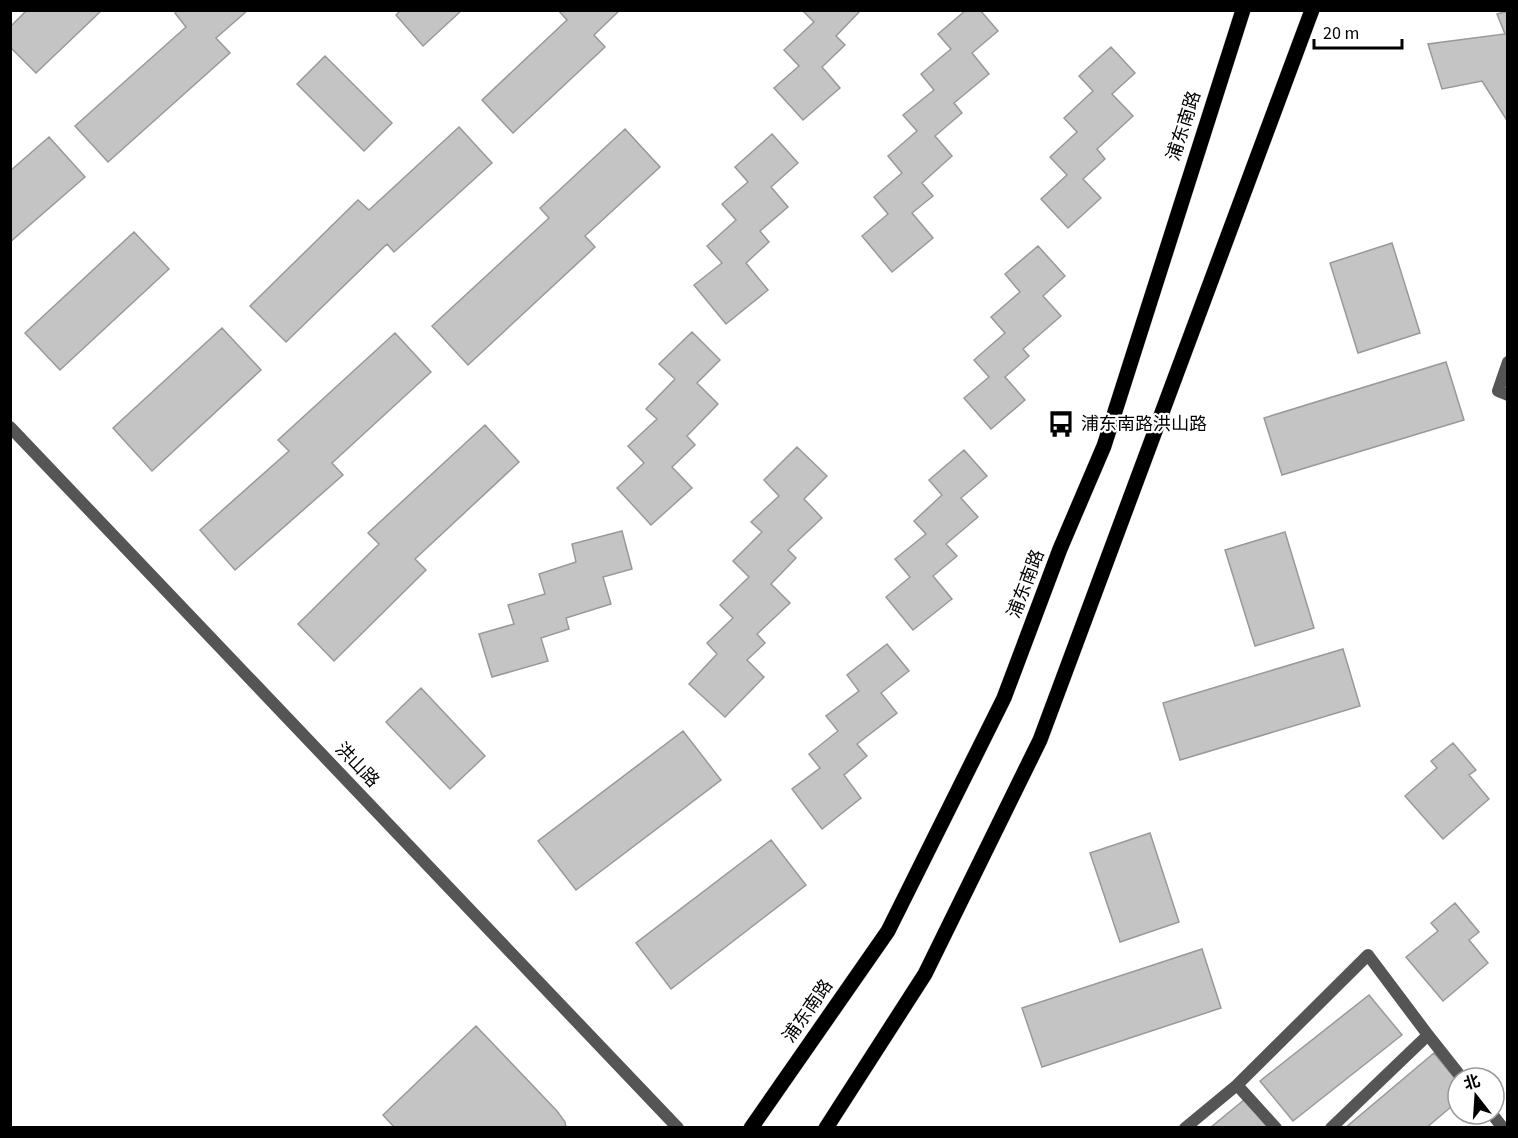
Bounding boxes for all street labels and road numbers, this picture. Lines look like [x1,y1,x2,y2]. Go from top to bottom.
street label: 浦东南路 [1161,88,1207,164]
street label: 浦东南路 [1001,546,1051,622]
street label: 洪山路 [329,737,385,793]
street label: 浦东南路 [777,974,839,1048]

